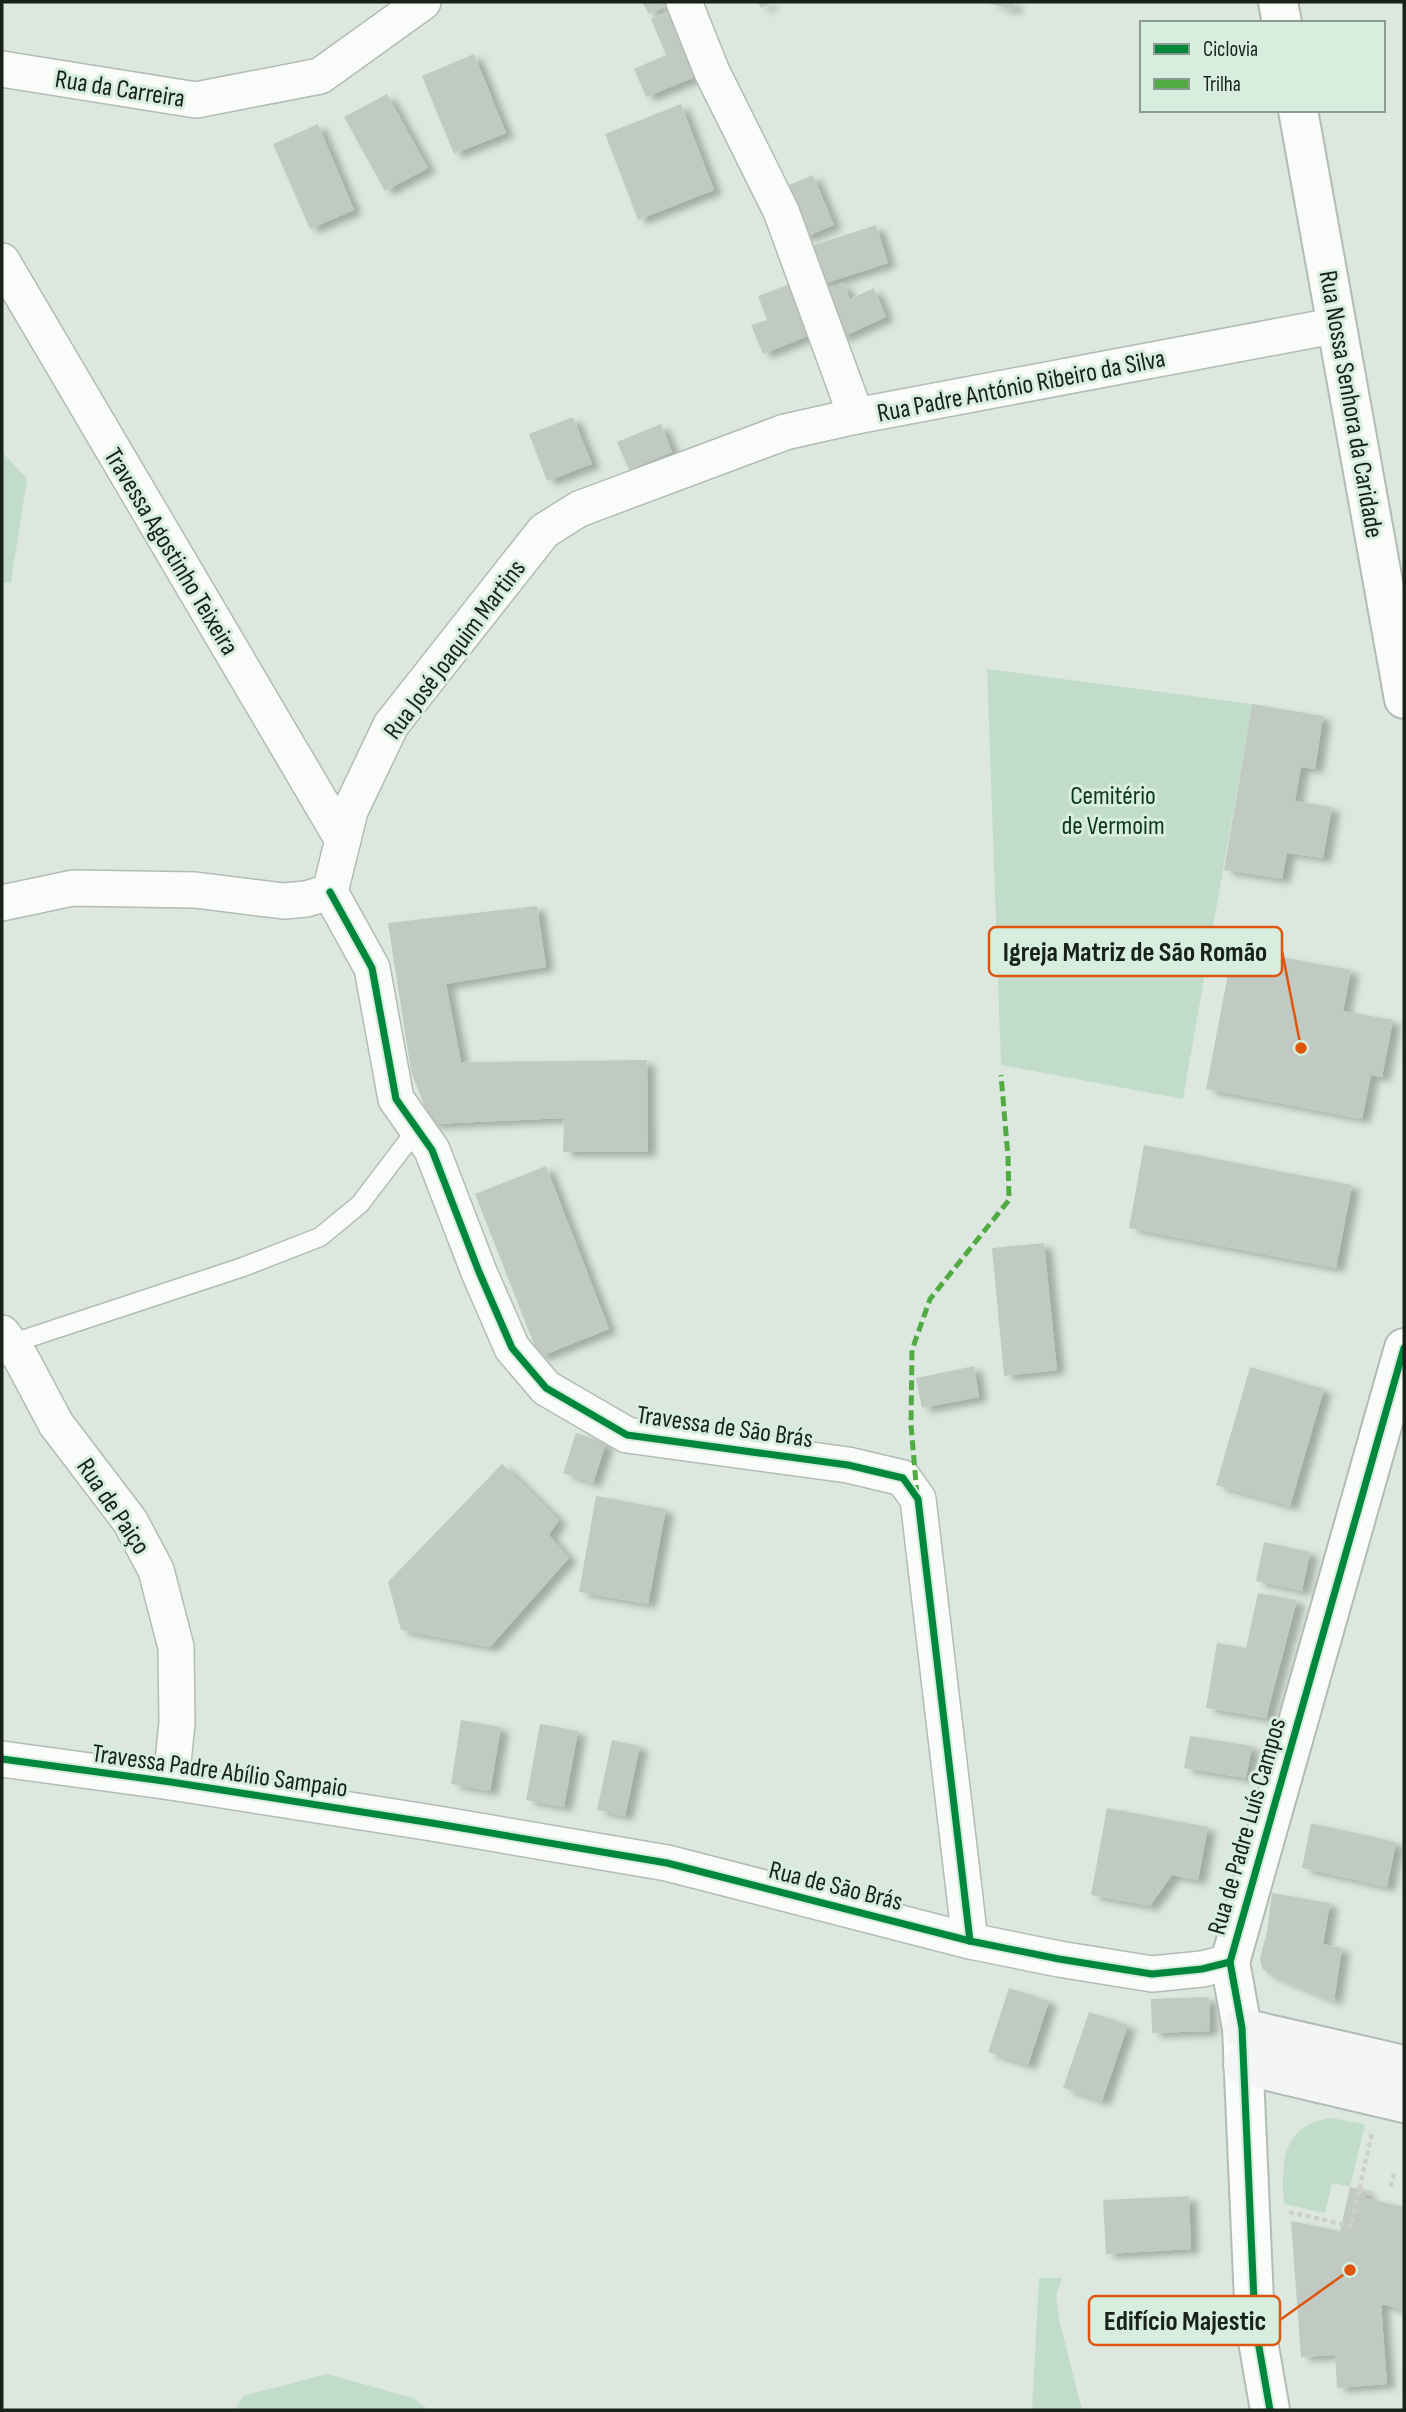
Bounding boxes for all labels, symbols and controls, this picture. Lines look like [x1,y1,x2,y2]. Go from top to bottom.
legend [1140,21,1385,112]
text: Ciclovia [1203,37,1258,62]
street label: Rua da Carreira [53,64,187,115]
text: Trilha [1203,72,1241,97]
street label: Rua Nossa Senhora da Caridade [1312,268,1389,540]
street label: Rua Padre António Ribeiro da Silva [875,343,1168,430]
street label: Travessa Agostinho Teixeira [97,443,245,661]
street label: Rua José Joaquim Martins [378,554,533,746]
park label: Cemitério de Vermoim [1061,781,1165,842]
callout: Igreja Matriz de São Romão [989,927,1282,976]
text: Igreja Matriz de São Romão [1003,936,1267,969]
street label: Travessa de São Brás [635,1400,815,1455]
street label: Rua de Paiço [69,1453,156,1561]
street label: Rua de Padre Luís Campos [1202,1714,1293,1938]
street label: Travessa Padre Abílio Sampaio [90,1738,350,1805]
street label: Rua de São Brás [766,1855,906,1918]
callout: Edifício Majestic [1089,2296,1280,2345]
text: Edifício Majestic [1104,2305,1266,2338]

